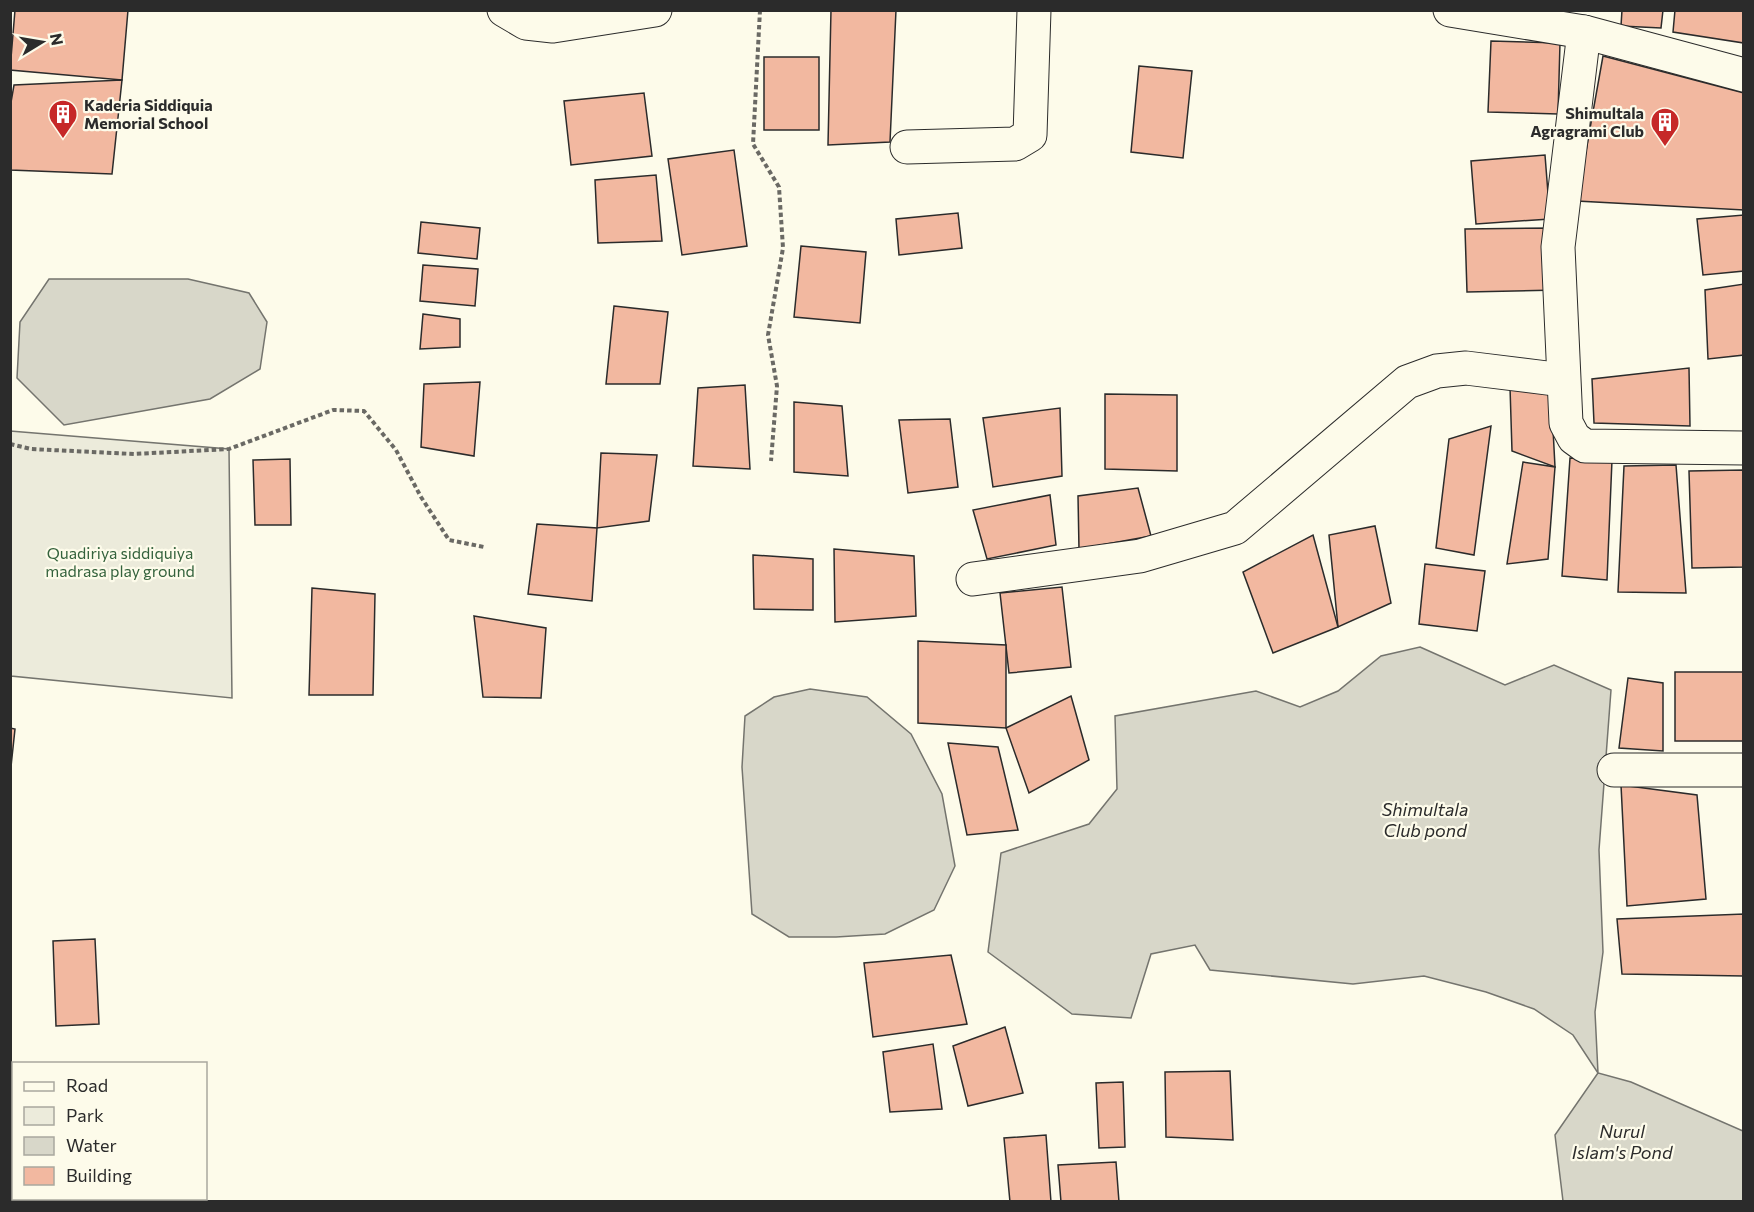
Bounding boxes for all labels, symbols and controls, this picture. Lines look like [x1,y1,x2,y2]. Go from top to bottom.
north arrow [12,12,72,72]
text: N [47,31,68,47]
place label: Kaderia Siddiquia Memorial School [84,95,213,132]
building icon: Kaderia Siddiquia Memorial School [47,98,79,140]
place label: Shimultala Agragrami Club [1530,103,1644,140]
building icon: Shimultala Agragrami Club [1649,106,1681,148]
park label: Quadiriya siddiquiya madrasa play ground [45,543,195,580]
water label: Shimultala Club pond [1382,798,1468,841]
legend [12,1062,207,1200]
text: Road [66,1074,108,1096]
text: Park [66,1104,104,1126]
water label: Nurul Islam's Pond [1572,1120,1673,1163]
text: Water [66,1134,117,1156]
text: Building [66,1164,132,1186]

